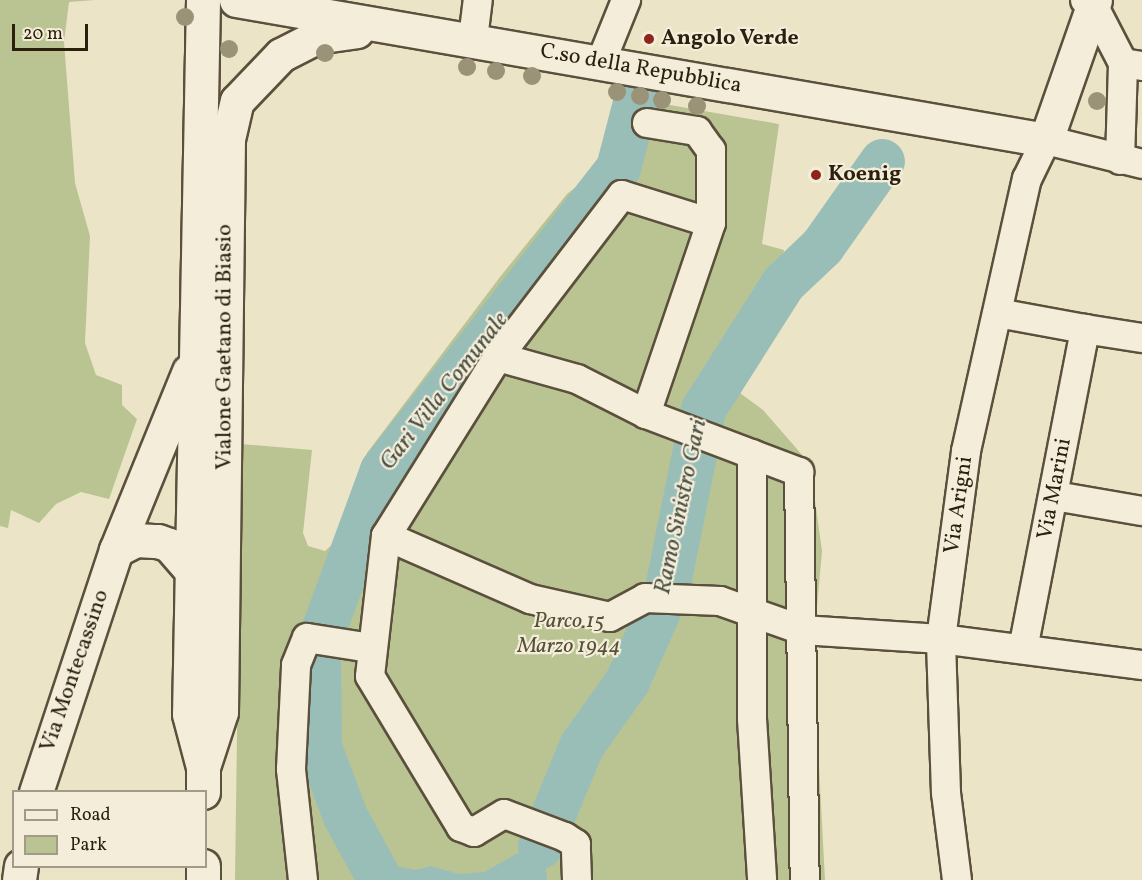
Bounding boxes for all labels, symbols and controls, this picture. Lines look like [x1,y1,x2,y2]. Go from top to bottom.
scale bar [15,12,92,50]
text: 20 m [23,22,63,47]
place label: Angolo Verde [661,26,800,52]
marker: Angolo Verde [642,32,656,46]
street label: C.so della Repubblica [538,38,744,100]
place label: Koenig [828,162,901,188]
marker: Koenig [809,168,823,182]
street label: Vialone Gaetano di Biasio [212,224,238,470]
water label: Gari Villa Comunale [374,307,516,477]
water label: Ramo Sinistro Gari [649,417,715,597]
street label: Via Marini [1032,436,1078,542]
street label: Via Arigni [939,454,979,556]
street label: Via Montecassino [35,586,115,756]
park label: Parco 15 Marzo 1944 [517,608,621,660]
legend [12,790,207,868]
text: Road [70,803,111,828]
text: Park [70,833,107,858]

